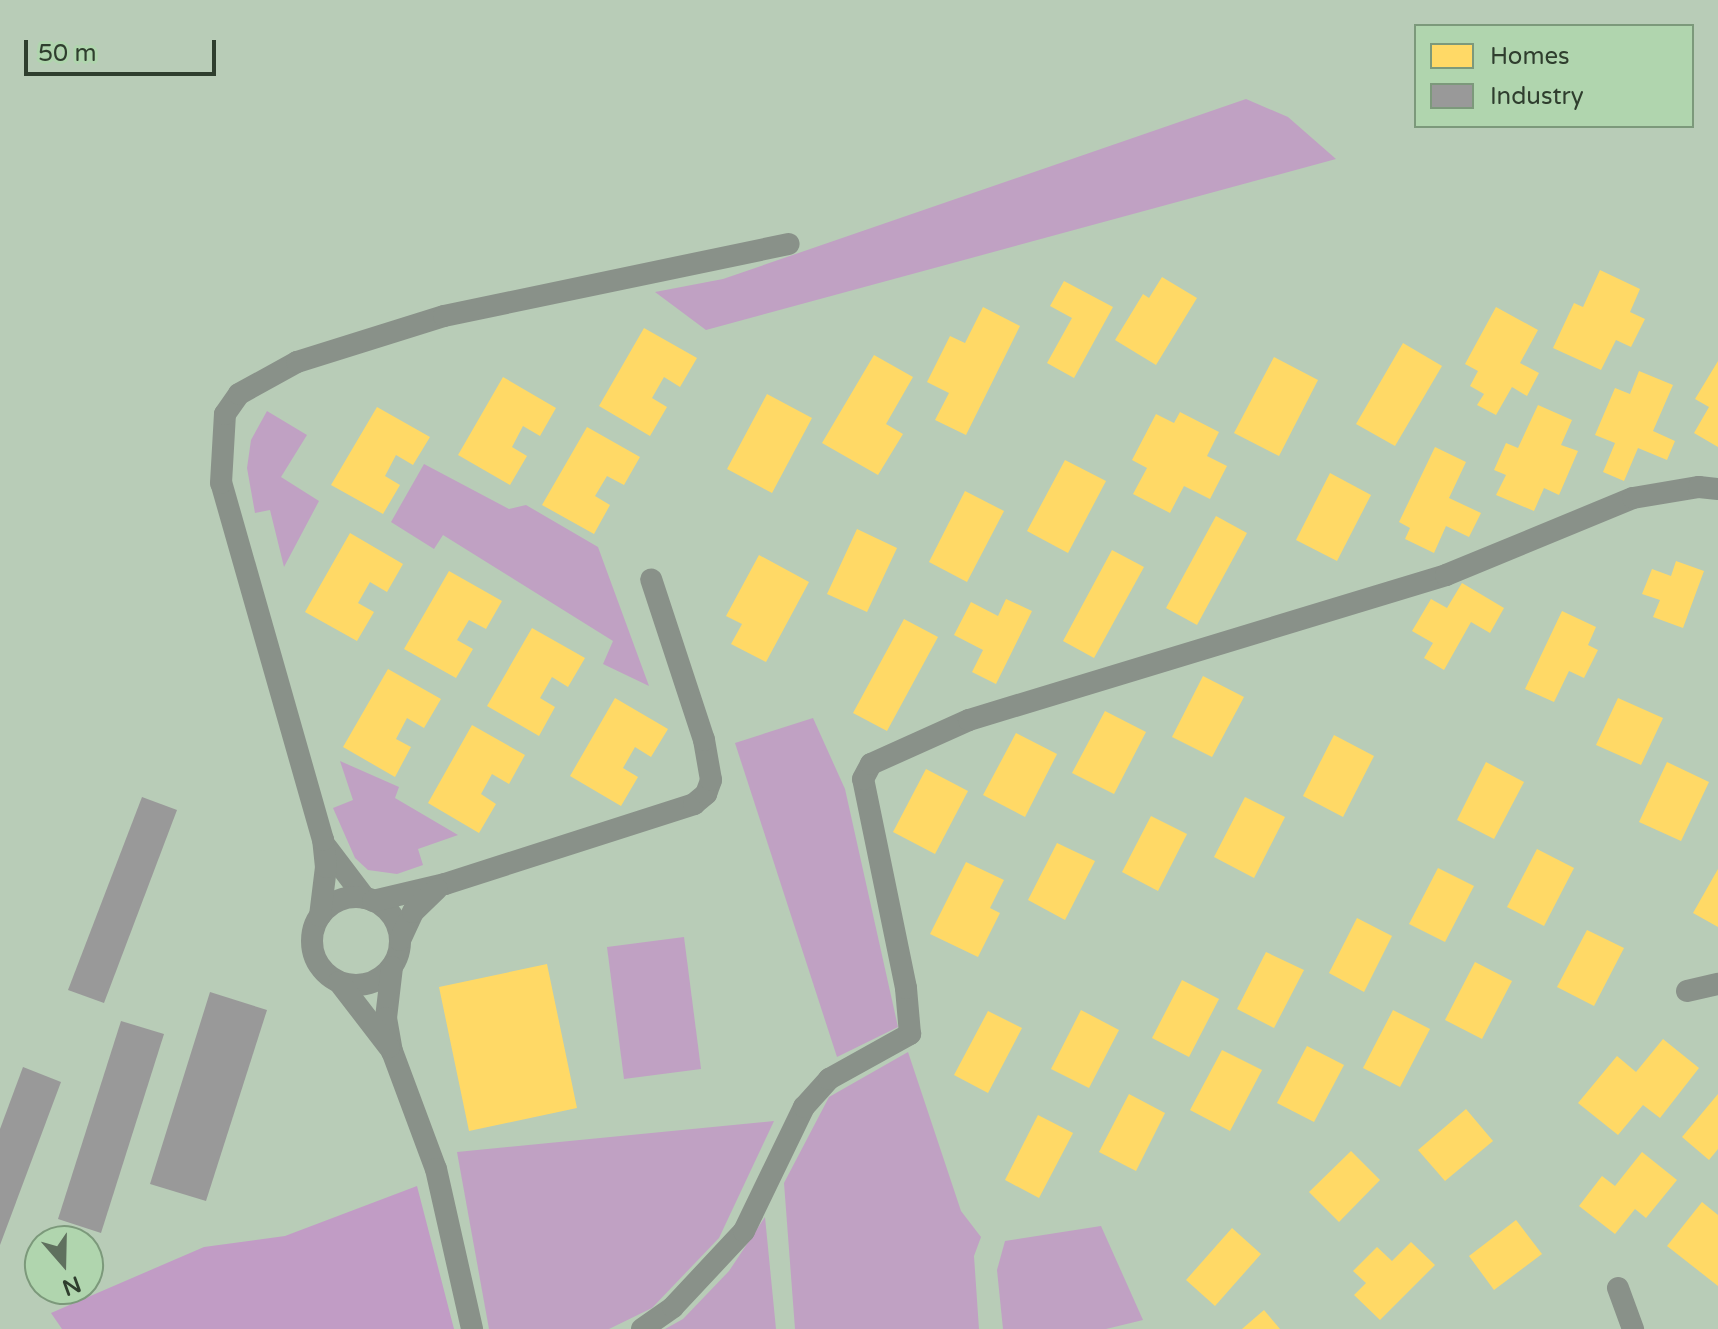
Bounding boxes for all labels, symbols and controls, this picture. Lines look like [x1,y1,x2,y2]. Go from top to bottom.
scale bar [28,24,220,74]
legend [1414,24,1694,128]
text: 50 m [38,39,96,68]
text: Homes [1490,42,1570,71]
text: Industry [1490,82,1584,111]
north arrow [24,1225,104,1305]
text: N [59,1270,84,1301]

